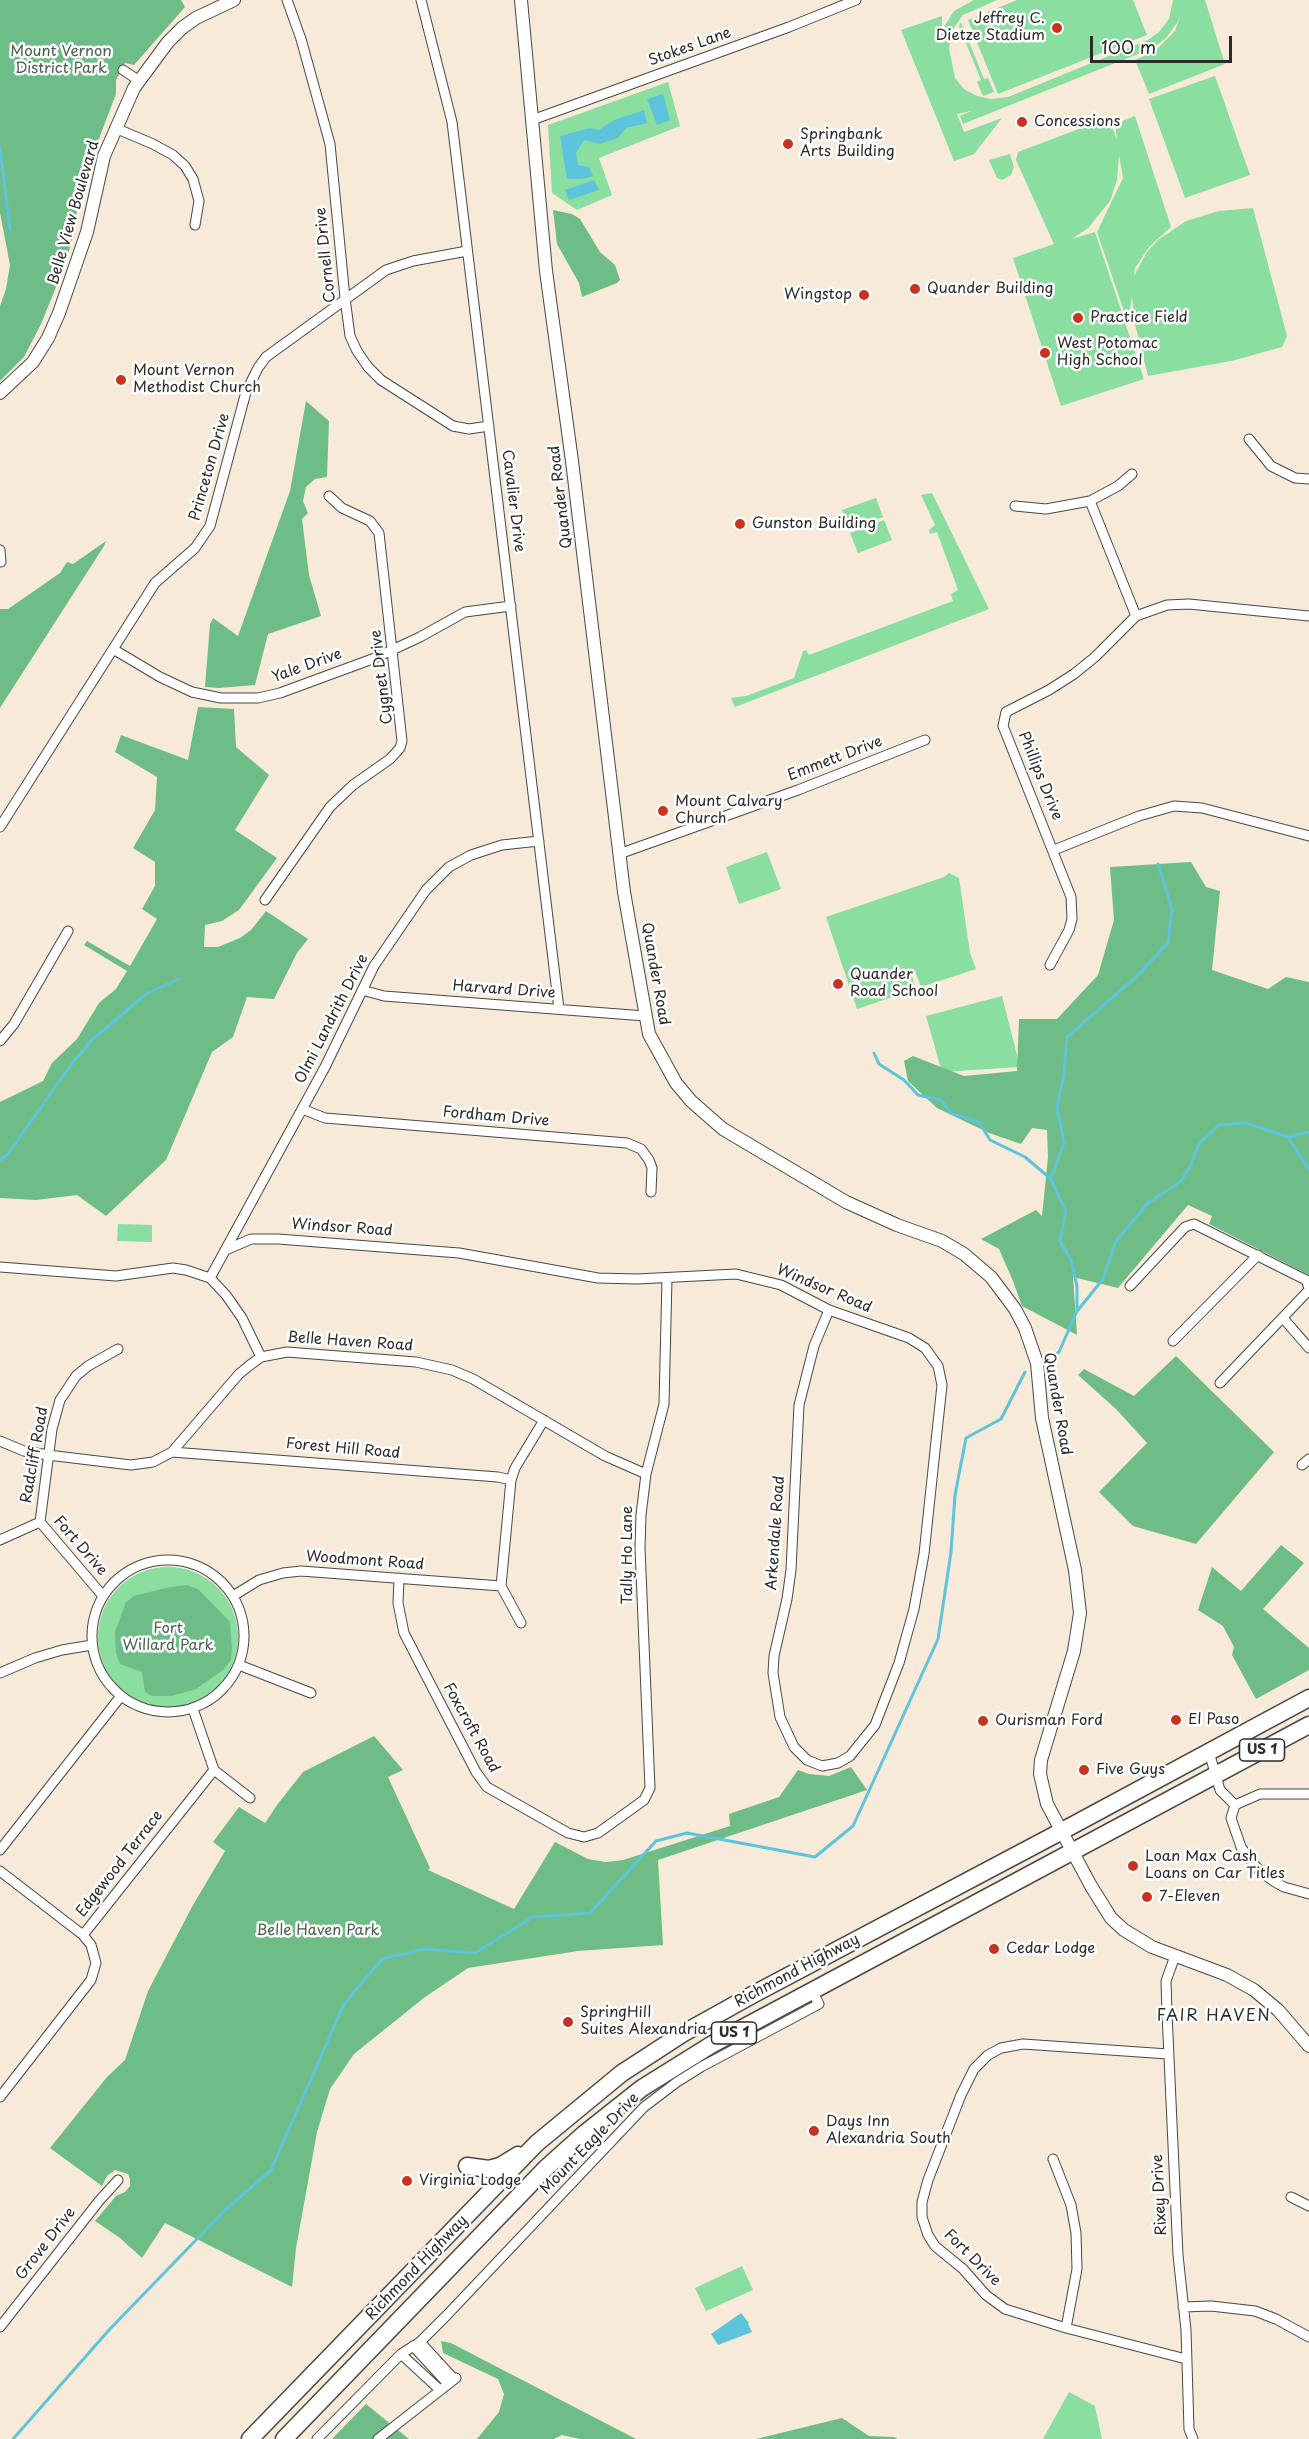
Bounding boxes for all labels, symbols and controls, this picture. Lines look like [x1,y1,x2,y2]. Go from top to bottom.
place label: Jeffrey C. Dietze Stadium [936,10,1045,45]
marker: Jeffrey C. Dietze Stadium [1050,21,1064,35]
street label: Stokes Lane [646,24,734,70]
scale bar [1093,24,1236,62]
text: 100 m [1101,33,1156,60]
park label: Mount Vernon District Park [10,43,112,78]
place label: Concessions [1034,113,1120,131]
marker: Concessions [1015,115,1029,129]
place label: Springbank Arts Building [800,126,895,161]
marker: Springbank Arts Building [781,137,795,151]
street label: Belle View Boulevard [45,139,103,287]
street label: Cornell Drive [312,206,340,304]
place label: Quander Building [927,280,1053,298]
marker: Quander Building [908,282,922,296]
place label: Wingstop [784,286,852,304]
marker: Wingstop [857,288,871,302]
place label: Practice Field [1090,309,1188,327]
marker: Practice Field [1071,311,1085,325]
place label: West Potomac High School [1057,335,1158,370]
marker: West Potomac High School [1038,346,1052,360]
place label: Mount Vernon Methodist Church [133,362,261,397]
marker: Mount Vernon Methodist Church [114,373,128,387]
street label: Princeton Drive [186,411,234,523]
street label: Quander Road [546,444,576,550]
street label: Cavalier Drive [498,449,528,553]
place label: Gunston Building [752,515,876,533]
marker: Gunston Building [733,517,747,531]
street label: Cygnet Drive [367,629,397,725]
street label: Yale Drive [270,645,344,687]
street label: Phillips Drive [1014,729,1066,823]
street label: Emmett Drive [785,733,885,785]
place label: Mount Calvary Church [675,793,783,828]
marker: Mount Calvary Church [656,804,670,818]
street label: Quander Road [637,921,673,1027]
street label: Olmi Landrith Drive [292,951,372,1087]
place label: Quander Road School [850,966,938,1001]
street label: Harvard Drive [452,977,556,1003]
marker: Quander Road School [831,977,845,991]
street label: Fordham Drive [442,1103,550,1131]
street label: Windsor Road [291,1215,393,1241]
street label: Windsor Road [774,1261,874,1317]
street label: Belle Haven Road [286,1329,414,1355]
street label: Quander Road [1039,1351,1075,1457]
street label: Radcliff Road [18,1405,52,1505]
street label: Forest Hill Road [285,1435,401,1463]
street label: Arkendale Road [763,1475,789,1591]
street label: Tally Ho Lane [619,1506,637,1604]
street label: Fort Drive [49,1513,111,1579]
street label: Woodmont Road [305,1548,425,1574]
park label: Fort Willard Park [122,1620,214,1655]
street label: Foxcroft Road [439,1680,503,1776]
place label: El Paso [1188,1711,1239,1729]
place label: Ourisman Ford [995,1712,1103,1730]
marker: El Paso [1169,1713,1183,1727]
marker: Ourisman Ford [976,1714,990,1728]
road number: US 1 [1240,1739,1284,1761]
place label: Five Guys [1096,1761,1165,1779]
marker: Five Guys [1077,1763,1091,1777]
street label: Edgewood Terrace [73,1807,167,1921]
place label: Loan Max Cash Loans on Car Titles [1145,1848,1285,1883]
marker: Loan Max Cash Loans on Car Titles [1126,1859,1140,1873]
place label: 7-Eleven [1159,1888,1220,1906]
marker: 7-Eleven [1140,1890,1154,1904]
park label: Belle Haven Park [256,1922,380,1940]
street label: Richmond Highway [732,1931,862,2011]
place label: Cedar Lodge [1006,1940,1095,1958]
marker: Cedar Lodge [987,1942,1001,1956]
place label: SpringHill Suites Alexandria [580,2004,707,2039]
district label: FAIR HAVEN [1157,2007,1271,2027]
marker: SpringHill Suites Alexandria [561,2015,575,2029]
road number: US 1 [712,2022,756,2044]
street label: Mount Eagle Drive [537,2089,643,2199]
place label: Days Inn Alexandria South [826,2113,951,2148]
marker: Days Inn Alexandria South [807,2124,821,2138]
street label: Rixey Drive [1149,2154,1171,2236]
place label: Virginia Lodge [419,2172,521,2190]
marker: Virginia Lodge [400,2174,414,2188]
street label: Grove Drive [12,2204,80,2284]
street label: Richmond Highway [362,2212,472,2324]
street label: Fort Drive [940,2226,1004,2290]

